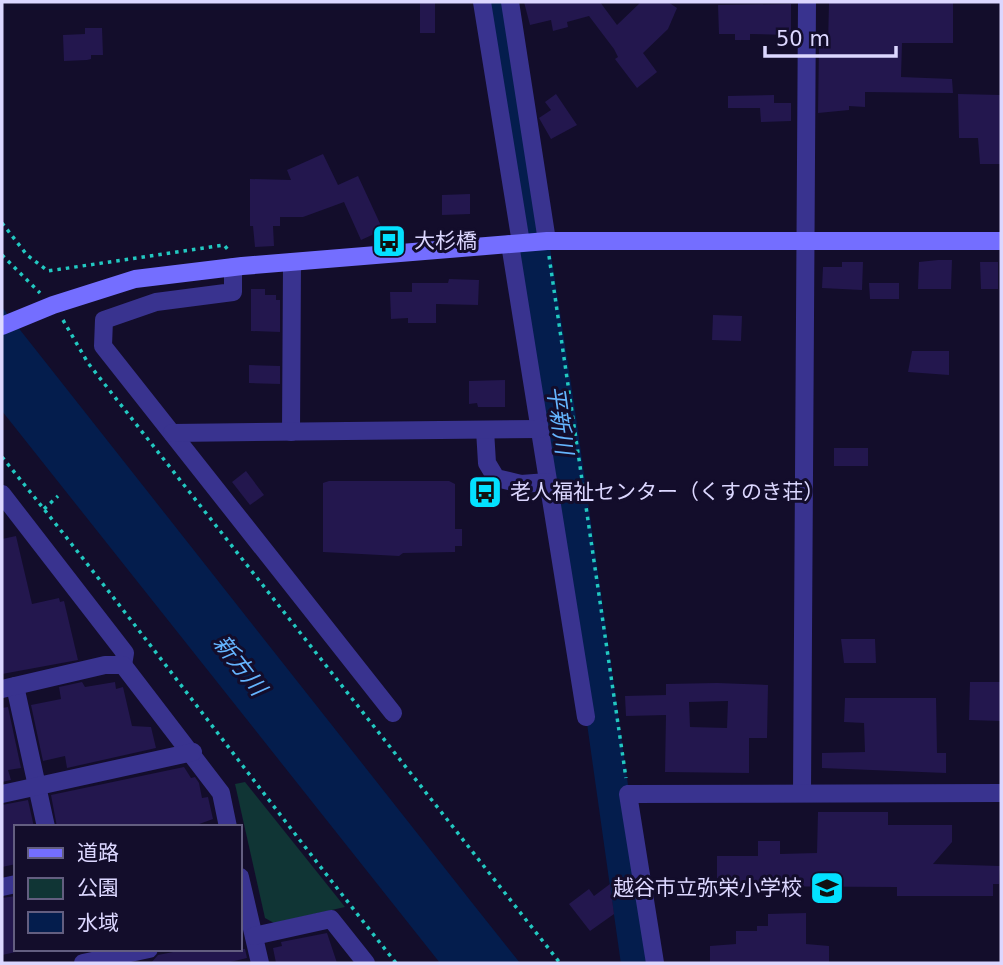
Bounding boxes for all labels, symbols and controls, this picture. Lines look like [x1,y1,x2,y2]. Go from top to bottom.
scale bar [765,14,896,58]
text: 50 m [776,27,830,51]
bus stop icon: 大杉橋 [370,222,408,260]
place label: 大杉橋 [414,229,477,253]
water label: 平新川 [542,384,578,459]
bus stop icon: 老人福祉センター（くすのき荘） [466,473,504,511]
place label: 老人福祉センター（くすのき荘） [510,480,824,504]
water label: 新方川 [209,630,273,703]
legend [14,825,242,951]
text: 道路 [77,841,119,865]
school or university icon: 越谷市立弥栄小学校 [808,869,846,907]
text: 公園 [77,876,119,900]
place label: 越谷市立弥栄小学校 [613,876,802,900]
text: 水域 [77,911,119,935]

